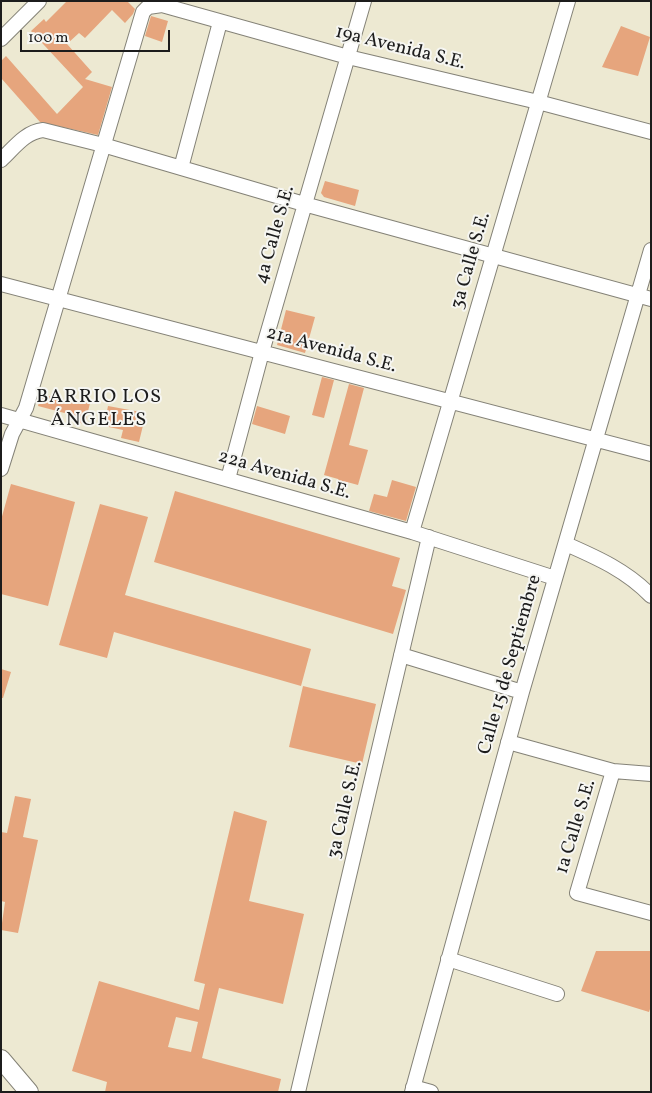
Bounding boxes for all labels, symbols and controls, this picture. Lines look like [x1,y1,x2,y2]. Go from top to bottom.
scale bar [22,20,172,52]
street label: 19a Avenida S.E. [332,22,468,76]
text: 100 m [28,28,68,49]
street label: 4a Calle S.E. [251,183,301,287]
street label: 3a Calle S.E. [447,210,497,312]
street label: 21a Avenida S.E. [263,323,399,379]
district label: BARRIO LOS ÁNGELES [35,386,163,433]
street label: 22a Avenida S.E. [215,446,353,506]
street label: Calle 15 de Septiembre [474,573,548,757]
street label: 3a Calle S.E. [324,759,368,861]
street label: 1a Calle S.E. [552,777,602,877]

